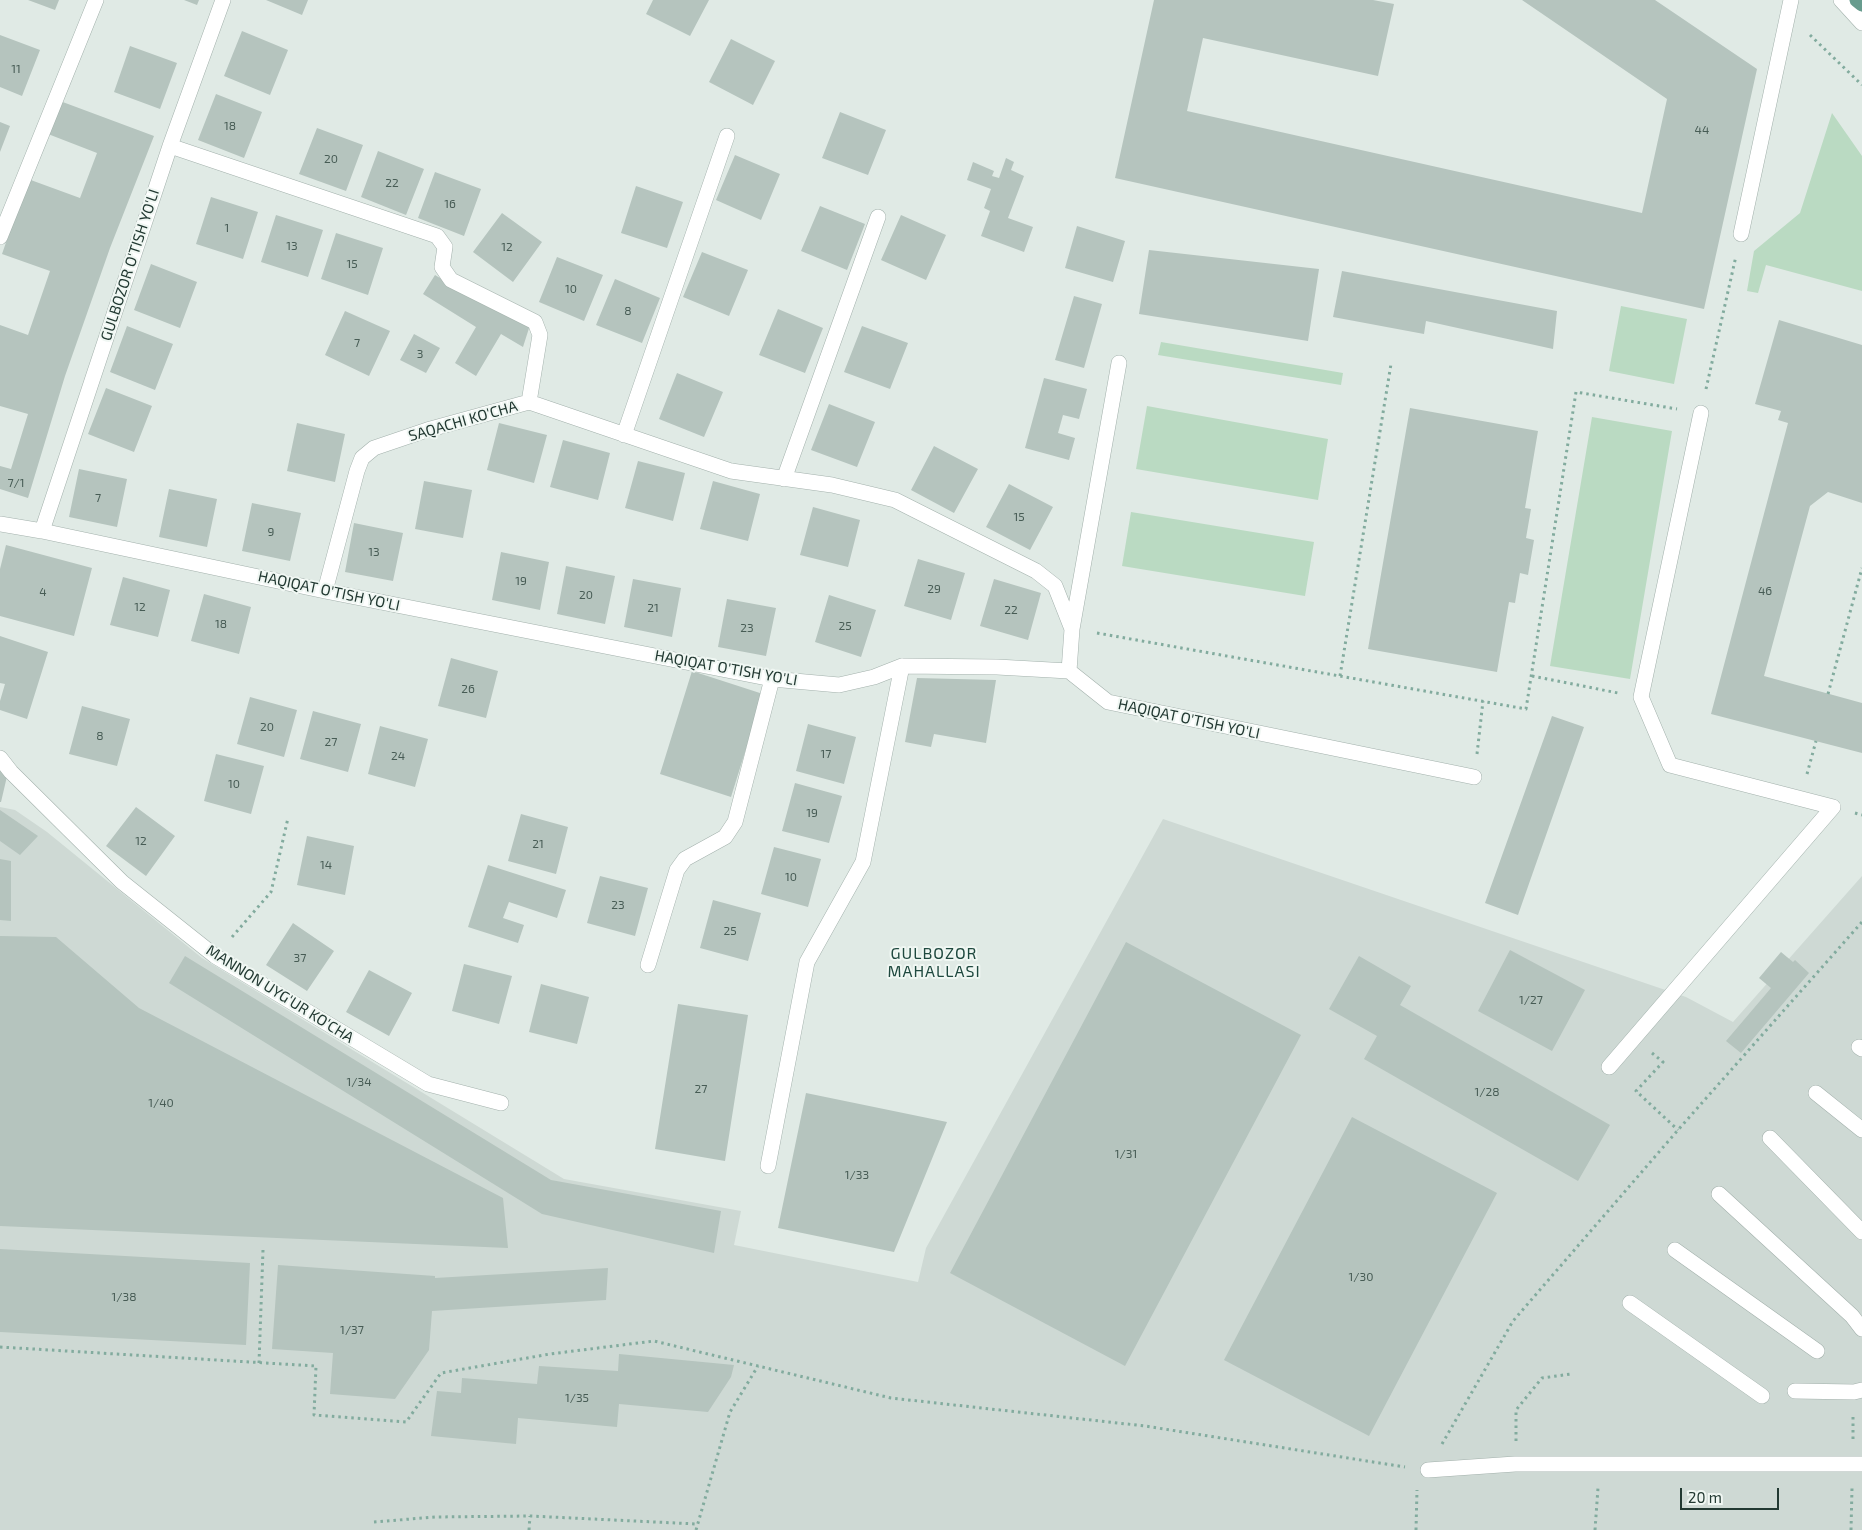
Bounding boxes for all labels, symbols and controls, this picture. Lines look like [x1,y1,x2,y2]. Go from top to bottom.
house number: 11 [11,62,21,76]
house number: 18 [224,119,236,133]
house number: 44 [1695,123,1709,137]
house number: 20 [324,152,338,166]
house number: 22 [385,176,399,190]
street label: GULBOZOR O'TISH YO'LI [97,187,163,343]
house number: 16 [444,197,456,211]
house number: 1 [225,221,229,235]
house number: 13 [286,239,298,253]
house number: 12 [501,240,513,254]
house number: 15 [346,257,358,271]
house number: 10 [565,282,577,296]
house number: 8 [624,304,632,318]
house number: 7 [354,336,360,350]
house number: 3 [417,347,423,361]
street label: SAQACHI KO'CHA [407,397,519,445]
house number: 7/1 [7,476,25,490]
house number: 7 [95,491,101,505]
house number: 15 [1013,510,1025,524]
house number: 9 [268,525,274,539]
house number: 13 [368,545,380,559]
street label: HAQIQAT O'TISH YO'LI [256,567,402,615]
house number: 19 [515,574,527,588]
house number: 29 [927,582,941,596]
house number: 46 [1758,584,1772,598]
house number: 4 [39,585,47,599]
house number: 20 [579,588,593,602]
house number: 12 [134,600,146,614]
house number: 21 [647,601,659,615]
house number: 22 [1004,603,1018,617]
house number: 18 [215,617,227,631]
house number: 25 [838,619,852,633]
house number: 23 [740,621,754,635]
street label: HAQIQAT O'TISH YO'LI [653,647,799,689]
house number: 26 [461,682,475,696]
street label: HAQIQAT O'TISH YO'LI [1116,695,1262,743]
house number: 20 [260,720,274,734]
house number: 8 [96,729,104,743]
house number: 27 [325,735,337,749]
house number: 17 [821,747,831,761]
house number: 24 [391,749,405,763]
house number: 10 [228,777,240,791]
house number: 19 [806,806,818,820]
house number: 12 [135,834,147,848]
house number: 21 [532,837,544,851]
house number: 14 [320,858,332,872]
house number: 10 [785,870,797,884]
house number: 23 [611,898,625,912]
house number: 25 [723,924,737,938]
street label: MANNON UYG'UR KO'CHA [203,941,357,1047]
district label: GULBOZOR MAHALLASI [886,944,982,982]
house number: 37 [294,951,306,965]
house number: 1/27 [1519,993,1543,1007]
house number: 1/34 [346,1075,372,1089]
house number: 27 [695,1082,707,1096]
house number: 1/28 [1474,1085,1500,1099]
house number: 1/40 [148,1096,174,1110]
house number: 1/31 [1115,1147,1137,1161]
house number: 1/33 [845,1168,869,1182]
house number: 1/30 [1349,1270,1373,1284]
house number: 1/38 [112,1290,136,1304]
house number: 1/37 [340,1323,364,1337]
house number: 1/35 [565,1391,589,1405]
scale bar [1682,1478,1781,1510]
text: 20 m [1688,1488,1722,1506]

